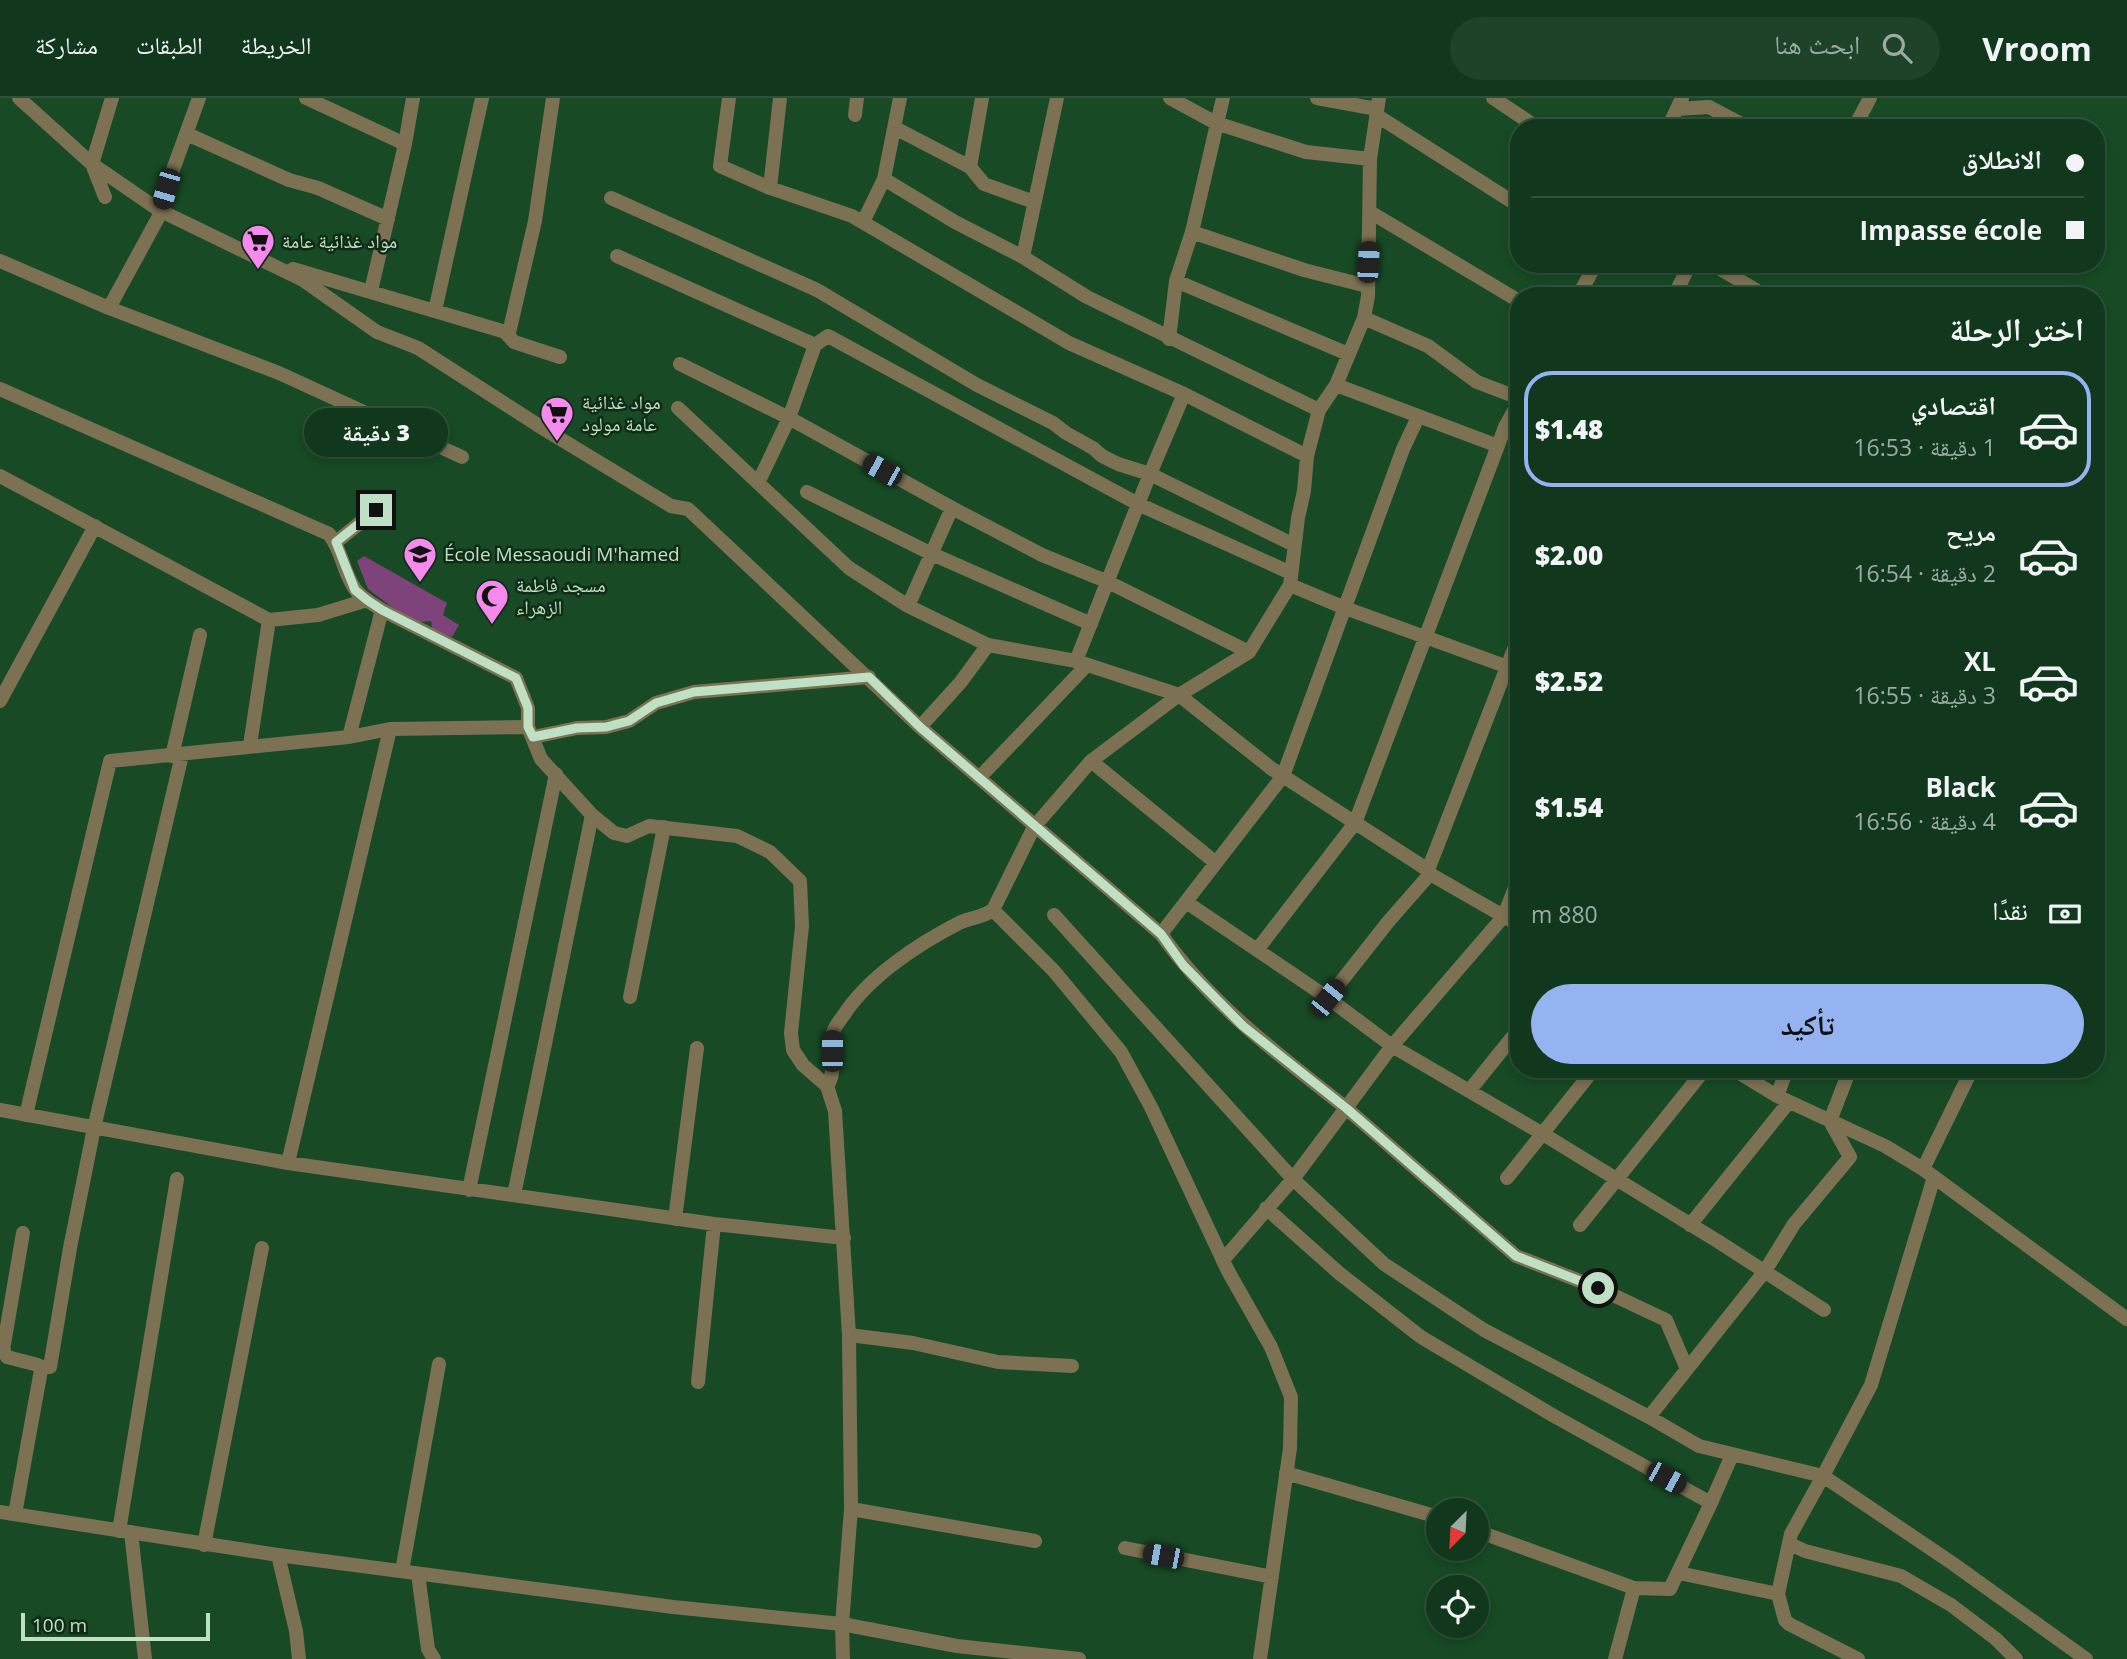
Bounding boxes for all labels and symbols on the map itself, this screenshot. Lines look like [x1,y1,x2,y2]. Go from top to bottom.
car [151,166,182,212]
supermarket icon: مواد غذائية عامة [239,222,277,271]
place label: مواد غذائية عامة [282,228,397,254]
car [1357,240,1380,284]
place label: مواد غذائية عامة مولود [582,389,661,437]
supermarket icon: مواد غذائية عامة مولود [538,394,576,443]
callout: 3 دقيقة [304,408,448,458]
car [859,451,906,489]
route end [360,494,392,526]
school or university icon: École Messaoudi M'hamed [401,535,439,584]
place label: École Messaoudi M'hamed [444,541,680,567]
place label: مسجد فاطمة الزهراء [516,572,606,620]
mosque icon: مسجد فاطمة الزهراء [473,577,511,626]
car [1307,975,1350,1021]
car [822,1030,843,1072]
route start [1582,1272,1614,1304]
car [1643,1459,1690,1497]
north arrow [1426,1498,1489,1561]
car [1141,1542,1186,1570]
scale bar [21,1610,210,1642]

